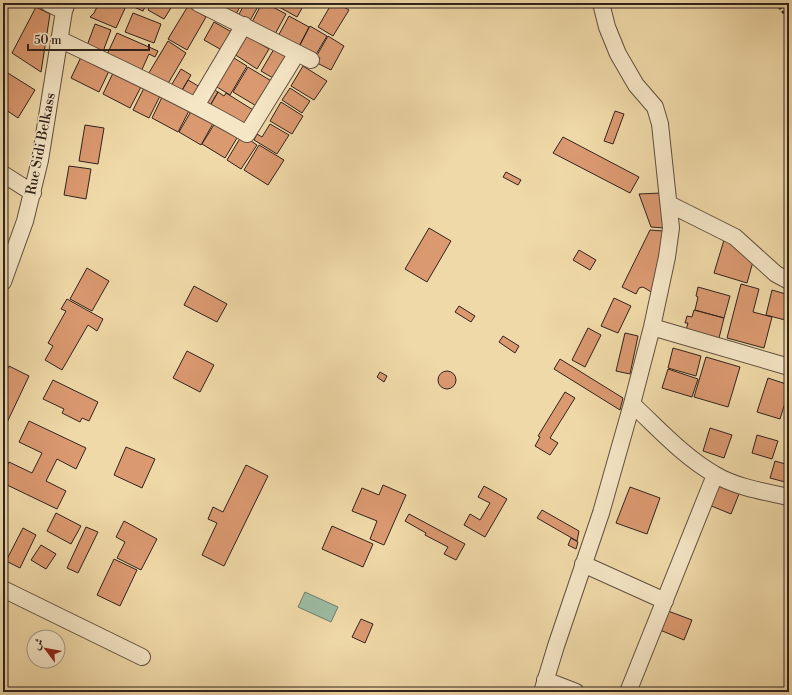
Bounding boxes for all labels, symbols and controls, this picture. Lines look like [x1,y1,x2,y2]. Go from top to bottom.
scale bar [28,26,149,52]
text: 50 m [34,33,62,48]
street label: Rue Sidi Belkass [22,91,60,197]
north arrow [26,629,66,669]
text: ش [30,636,47,653]

